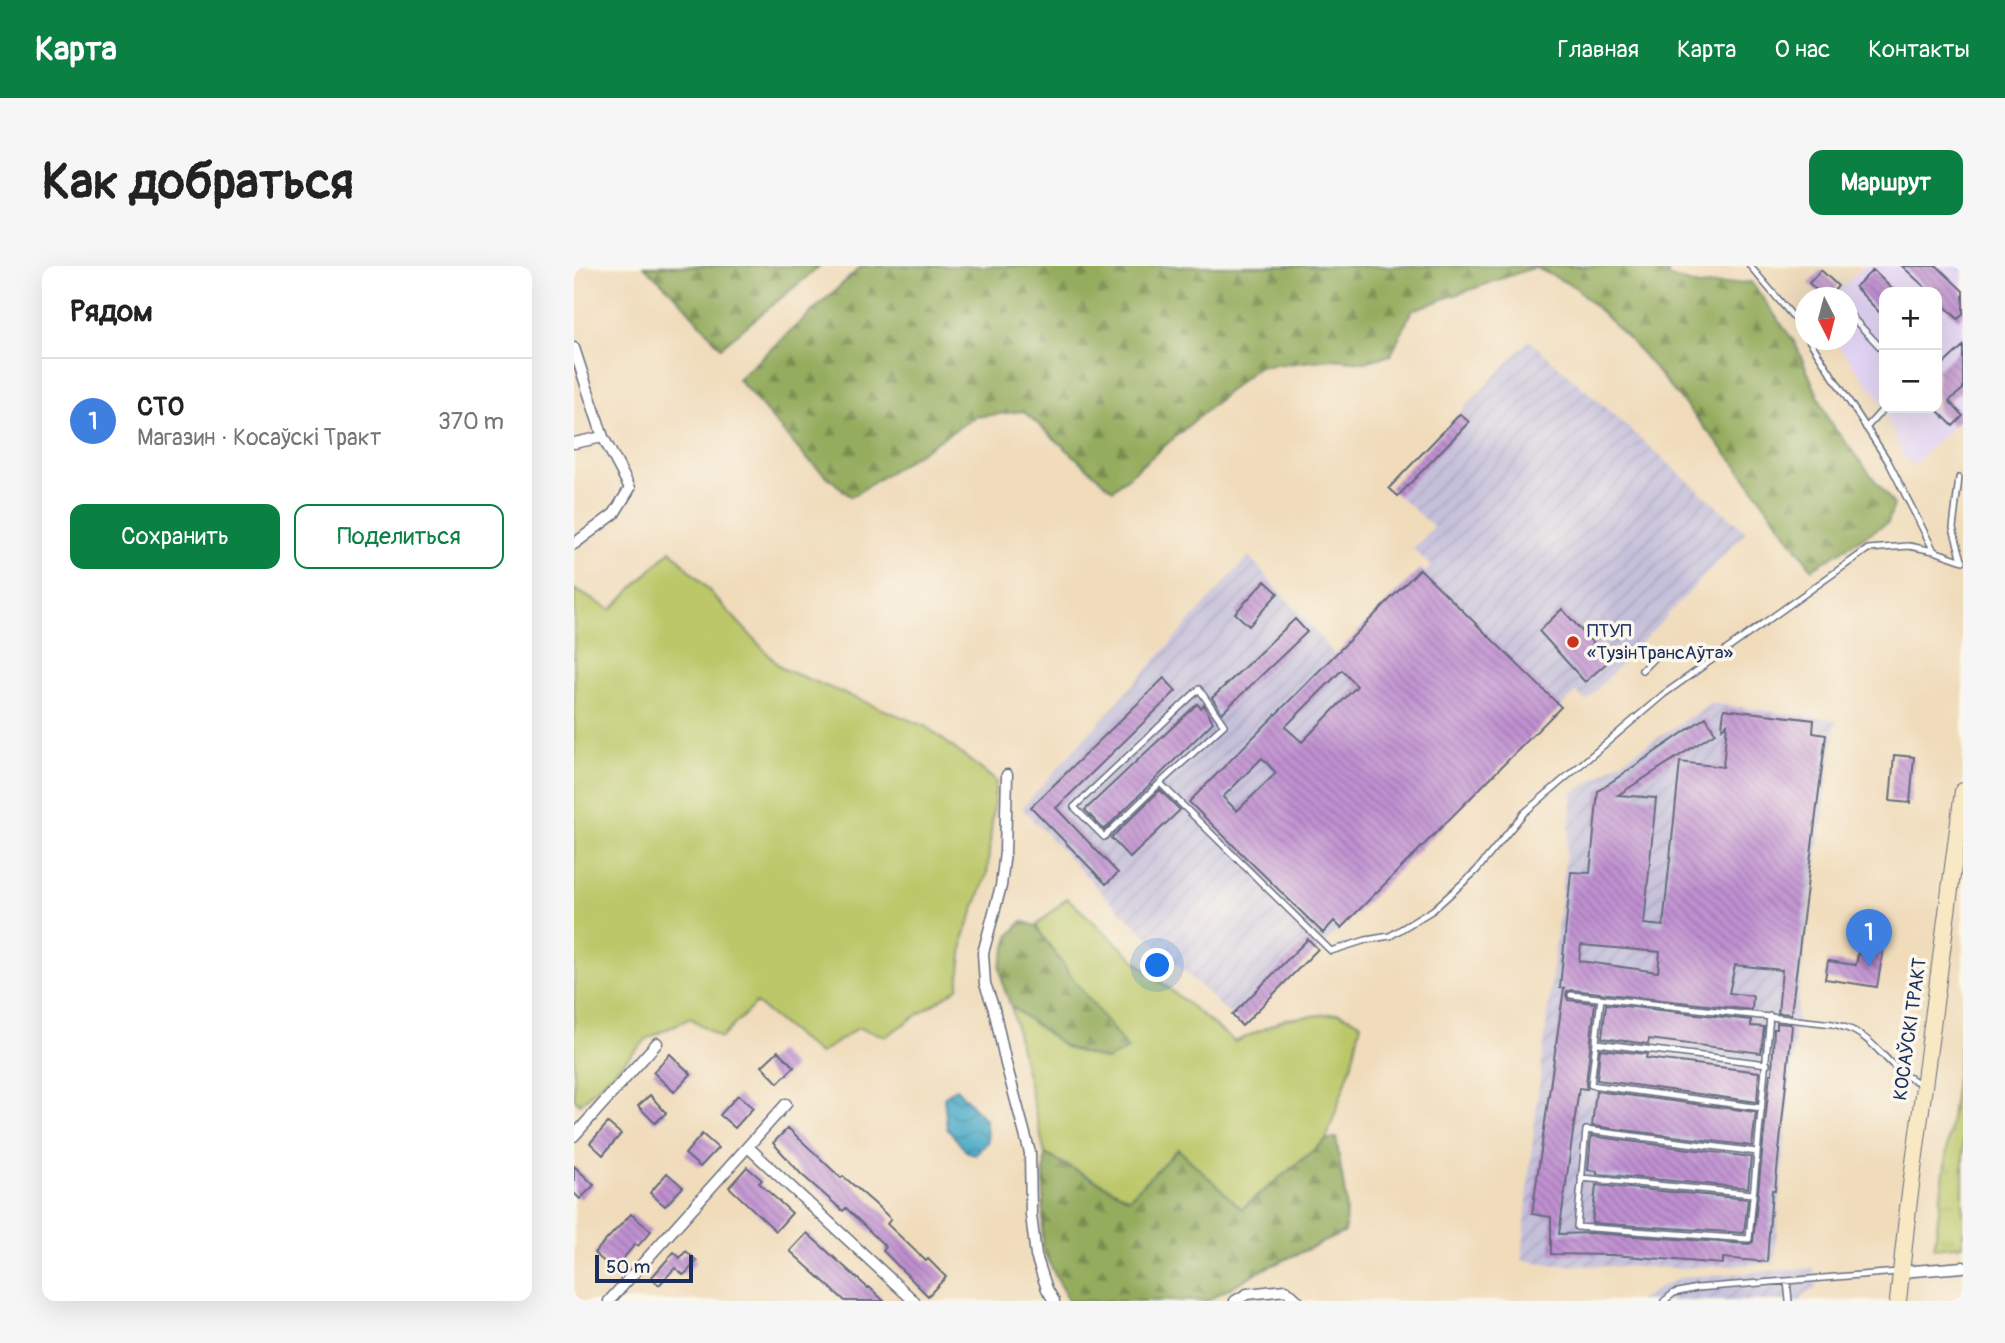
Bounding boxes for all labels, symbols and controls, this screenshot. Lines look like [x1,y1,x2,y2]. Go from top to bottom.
text: Карта [35,29,117,70]
text: Главная [1558,35,1639,64]
text: Карта [1677,35,1737,64]
text: О нас [1775,35,1830,64]
text: Контакты [1868,35,1970,64]
button: Маршрут [1809,150,1963,215]
text: Как добраться [42,152,354,213]
north arrow [1795,287,1858,350]
map controls [1879,287,1942,413]
button: + [1879,287,1942,350]
text: Рядом [70,293,153,330]
button: − [1879,350,1942,413]
text: СТО [137,391,184,423]
text: 1 [89,407,98,436]
text: 370 m [438,407,504,436]
text: Магазин · Косаўскі Тракт [137,423,381,452]
button: Сохранить [70,504,280,569]
button: Поделиться [294,504,504,569]
place label: ПТУП «ТузінТрансАўта» [1587,619,1733,665]
marker: ПТУП «ТузінТрансАўта» [1565,634,1581,650]
pin: 1 [1846,909,1892,967]
your location [1140,948,1174,982]
street label: КОСАЎСКІ ТРАКТ [1888,956,1932,1102]
scale bar [595,1252,693,1284]
text: 50 m [606,1255,650,1279]

